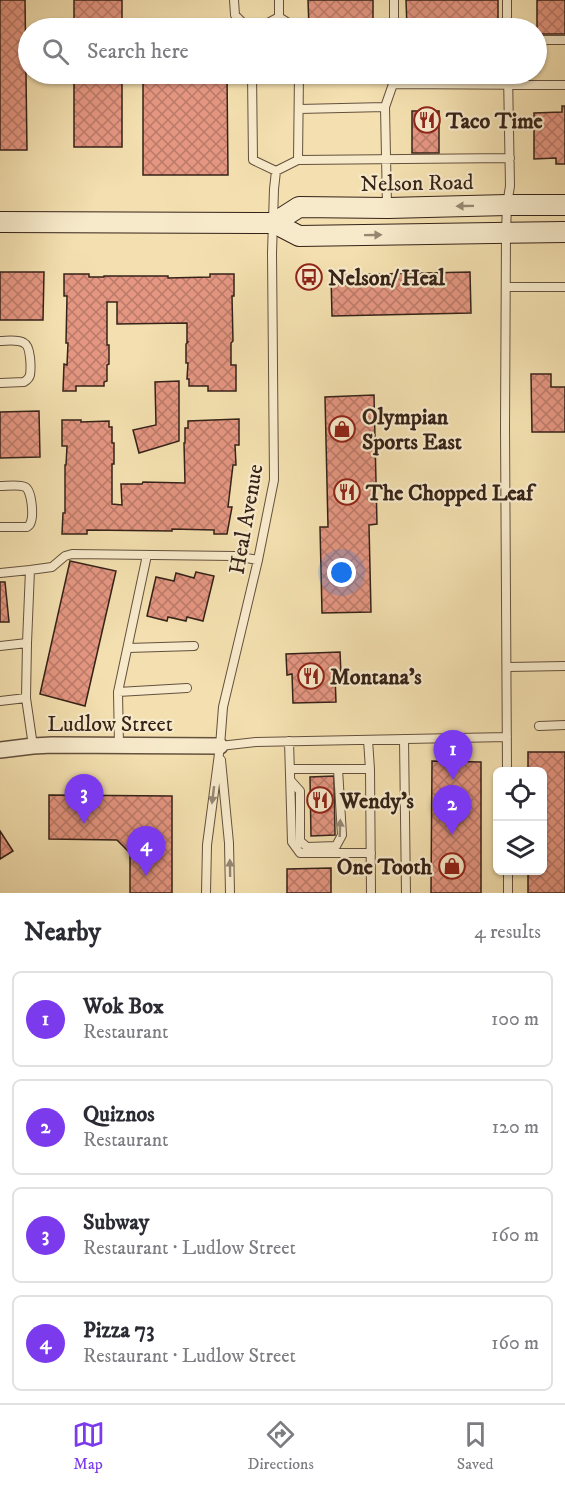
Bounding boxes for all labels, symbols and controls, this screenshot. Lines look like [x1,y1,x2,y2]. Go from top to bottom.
search box [18,18,547,84]
icon: search [39,35,72,68]
text: Search here [87,38,189,65]
restaurant icon: Taco Time [412,105,442,135]
place label: Taco Time [445,108,543,135]
street label: Nelson Road [360,169,474,198]
one-way arrow [455,201,474,211]
one-way arrow [364,230,383,240]
bus stop icon: Nelson/ Heal [294,262,324,292]
place label: Nelson/ Heal [328,265,445,292]
place label: Olympian Sports East [362,404,462,456]
shop icon: Olympian Sports East [327,414,357,444]
street label: Heal Avenue [224,462,269,576]
restaurant icon: The Chopped Leaf [332,477,362,507]
place label: The Chopped Leaf [365,480,537,507]
your location [327,558,356,587]
restaurant icon: Montana's [296,661,326,691]
place label: Montana's [330,664,422,691]
street label: Ludlow Street [47,711,173,738]
pin: 1 [434,730,472,780]
map controls [493,767,547,875]
button: locate [493,767,547,821]
pin: 3 [64,774,104,824]
restaurant icon: Wendy's [305,785,335,815]
one-way arrow [208,786,218,805]
pin: 2 [432,786,472,835]
place label: Wendy's [339,788,415,815]
one-way arrow [336,818,345,837]
button: layers [493,821,547,875]
pin: 4 [126,826,166,876]
shop icon: One Tooth [437,851,467,881]
place label: One Tooth [337,854,432,881]
one-way arrow [225,859,234,878]
text: Nearby [24,916,101,949]
text: 4 results [474,920,541,945]
text: Wok Box [83,993,164,1020]
text: 1 [42,1007,49,1032]
text: 100 m [491,1007,539,1032]
text: Restaurant [83,1020,168,1045]
text: Quiznos [83,1101,155,1128]
text: 2 [41,1115,50,1140]
text: 120 m [492,1115,539,1140]
text: Restaurant [83,1128,168,1153]
text: Subway [83,1209,149,1236]
text: 3 [42,1223,49,1248]
text: 160 m [491,1223,539,1248]
text: Restaurant · Ludlow Street [83,1236,296,1261]
text: Pizza 73 [83,1317,154,1344]
text: 4 [40,1331,51,1356]
text: 160 m [491,1331,539,1356]
text: Restaurant · Ludlow Street [83,1344,296,1369]
tab: Map [72,1418,105,1474]
tab: Directions [248,1418,314,1474]
tab: Saved [457,1418,494,1474]

